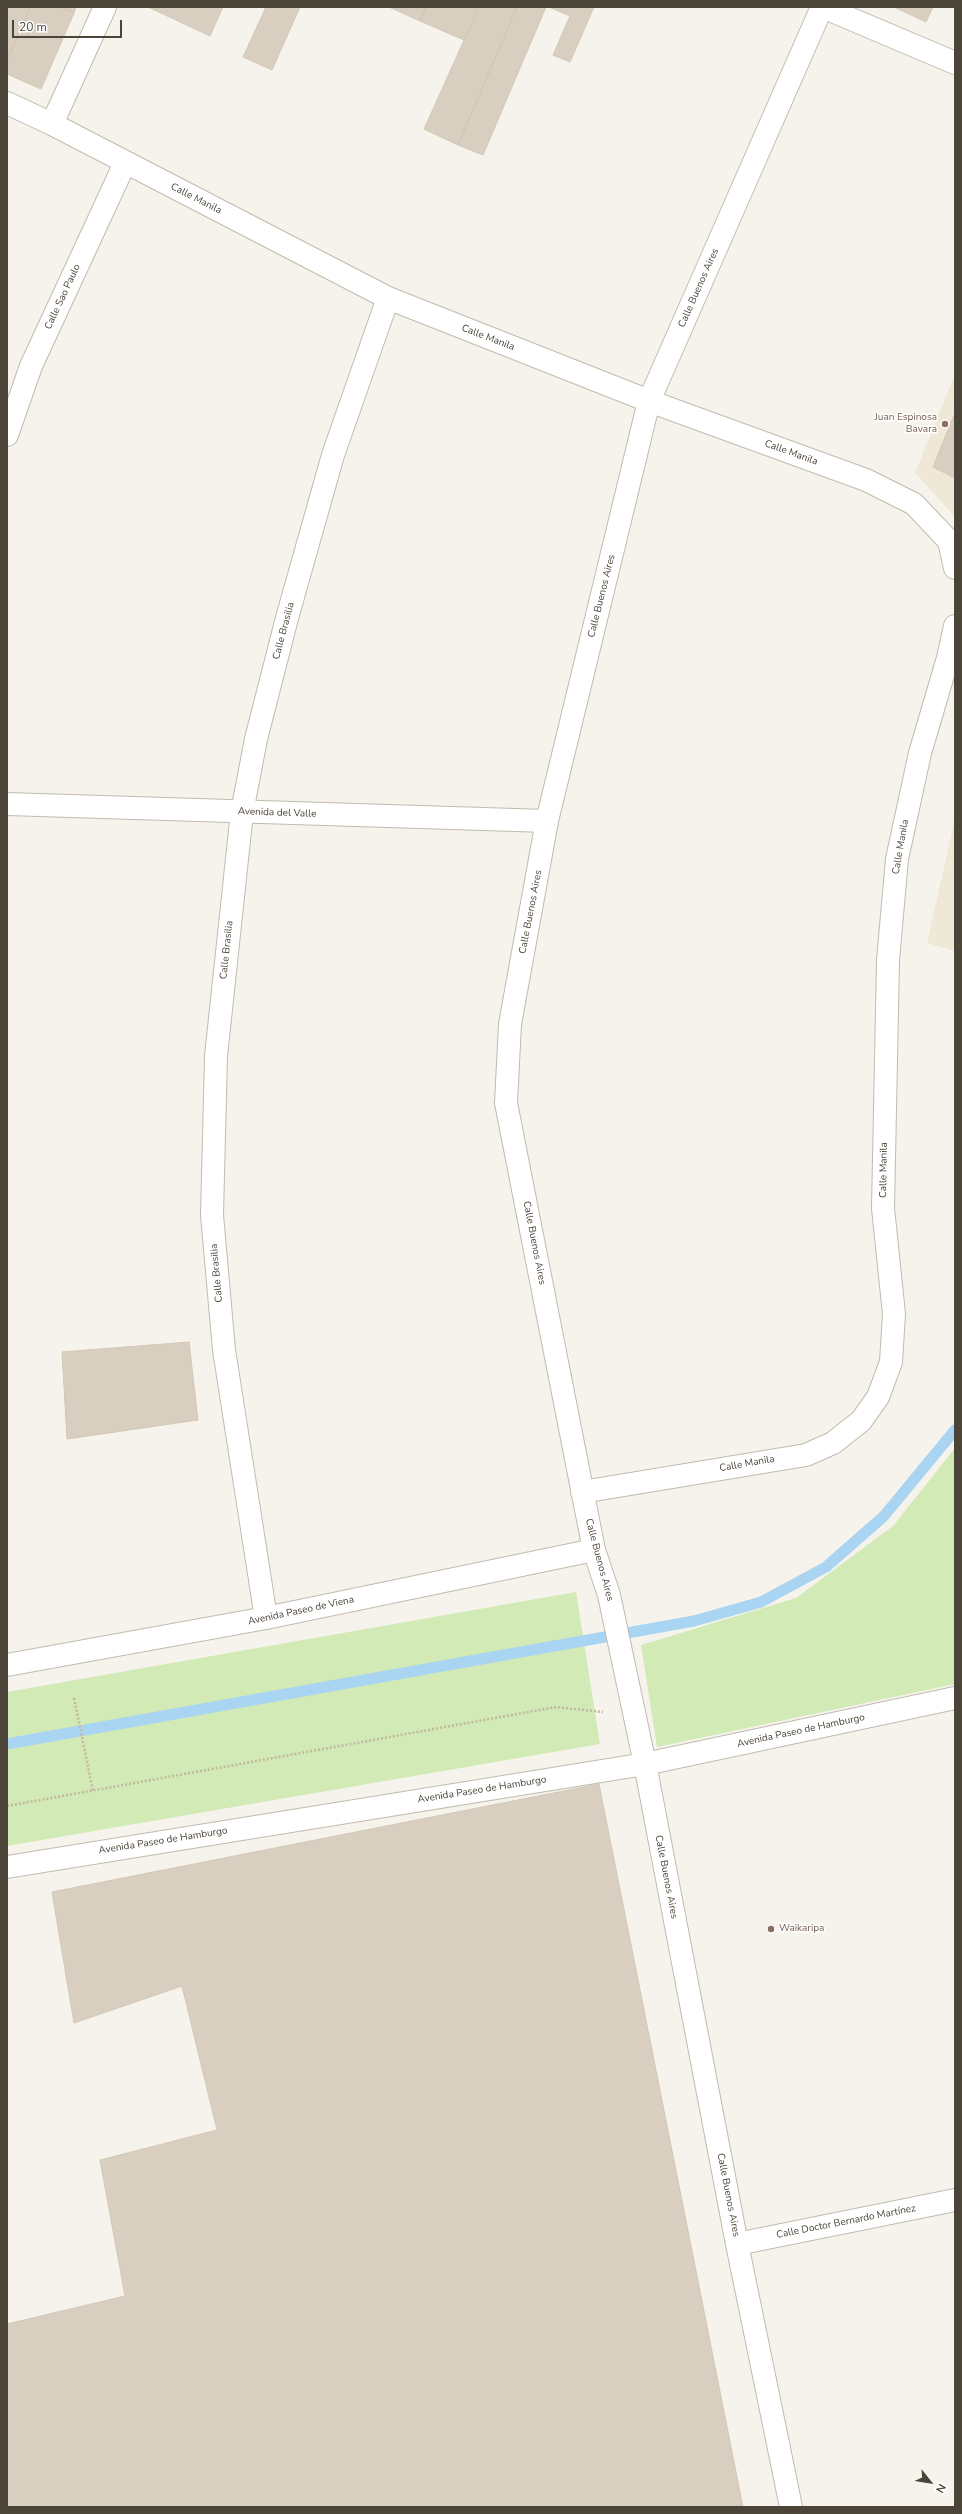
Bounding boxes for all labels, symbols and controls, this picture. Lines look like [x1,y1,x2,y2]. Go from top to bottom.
scale bar [14,12,124,38]
text: 20 m [19,19,47,35]
street label: Calle Manila [168,181,224,217]
street label: Calle Buenos Aires [676,247,722,329]
street label: Calle Sao Paulo [43,262,83,332]
street label: Calle Manila [460,322,516,354]
place label: Juan Espinosa Bavara [875,412,937,436]
marker: Juan Espinosa Bavara [940,419,950,429]
street label: Calle Manila [763,438,819,468]
street label: Calle Buenos Aires [586,553,618,639]
street label: Calle Brasilia [271,601,297,661]
street label: Avenida del Valle [238,806,316,820]
street label: Calle Manila [890,819,912,875]
street label: Calle Buenos Aires [517,869,545,955]
street label: Calle Brasilia [218,920,236,980]
street label: Calle Manila [878,1142,890,1198]
street label: Calle Buenos Aires [520,1200,548,1286]
street label: Calle Brasilia [208,1243,226,1303]
street label: Calle Manila [719,1453,775,1475]
street label: Calle Buenos Aires [582,1517,616,1603]
street label: Avenida Paseo de Viena [247,1594,355,1628]
street label: Avenida Paseo de Hamburgo [736,1712,866,1750]
street label: Avenida Paseo de Hamburgo [417,1774,547,1806]
street label: Avenida Paseo de Hamburgo [98,1825,228,1857]
street label: Calle Buenos Aires [652,1834,680,1920]
place label: Waikaripa [779,1923,824,1935]
marker: Waikaripa [766,1924,776,1934]
street label: Calle Buenos Aires [714,2152,742,2238]
street label: Calle Doctor Bernardo Martínez [775,2203,917,2241]
north arrow [910,2462,950,2502]
text: N [932,2481,949,2496]

